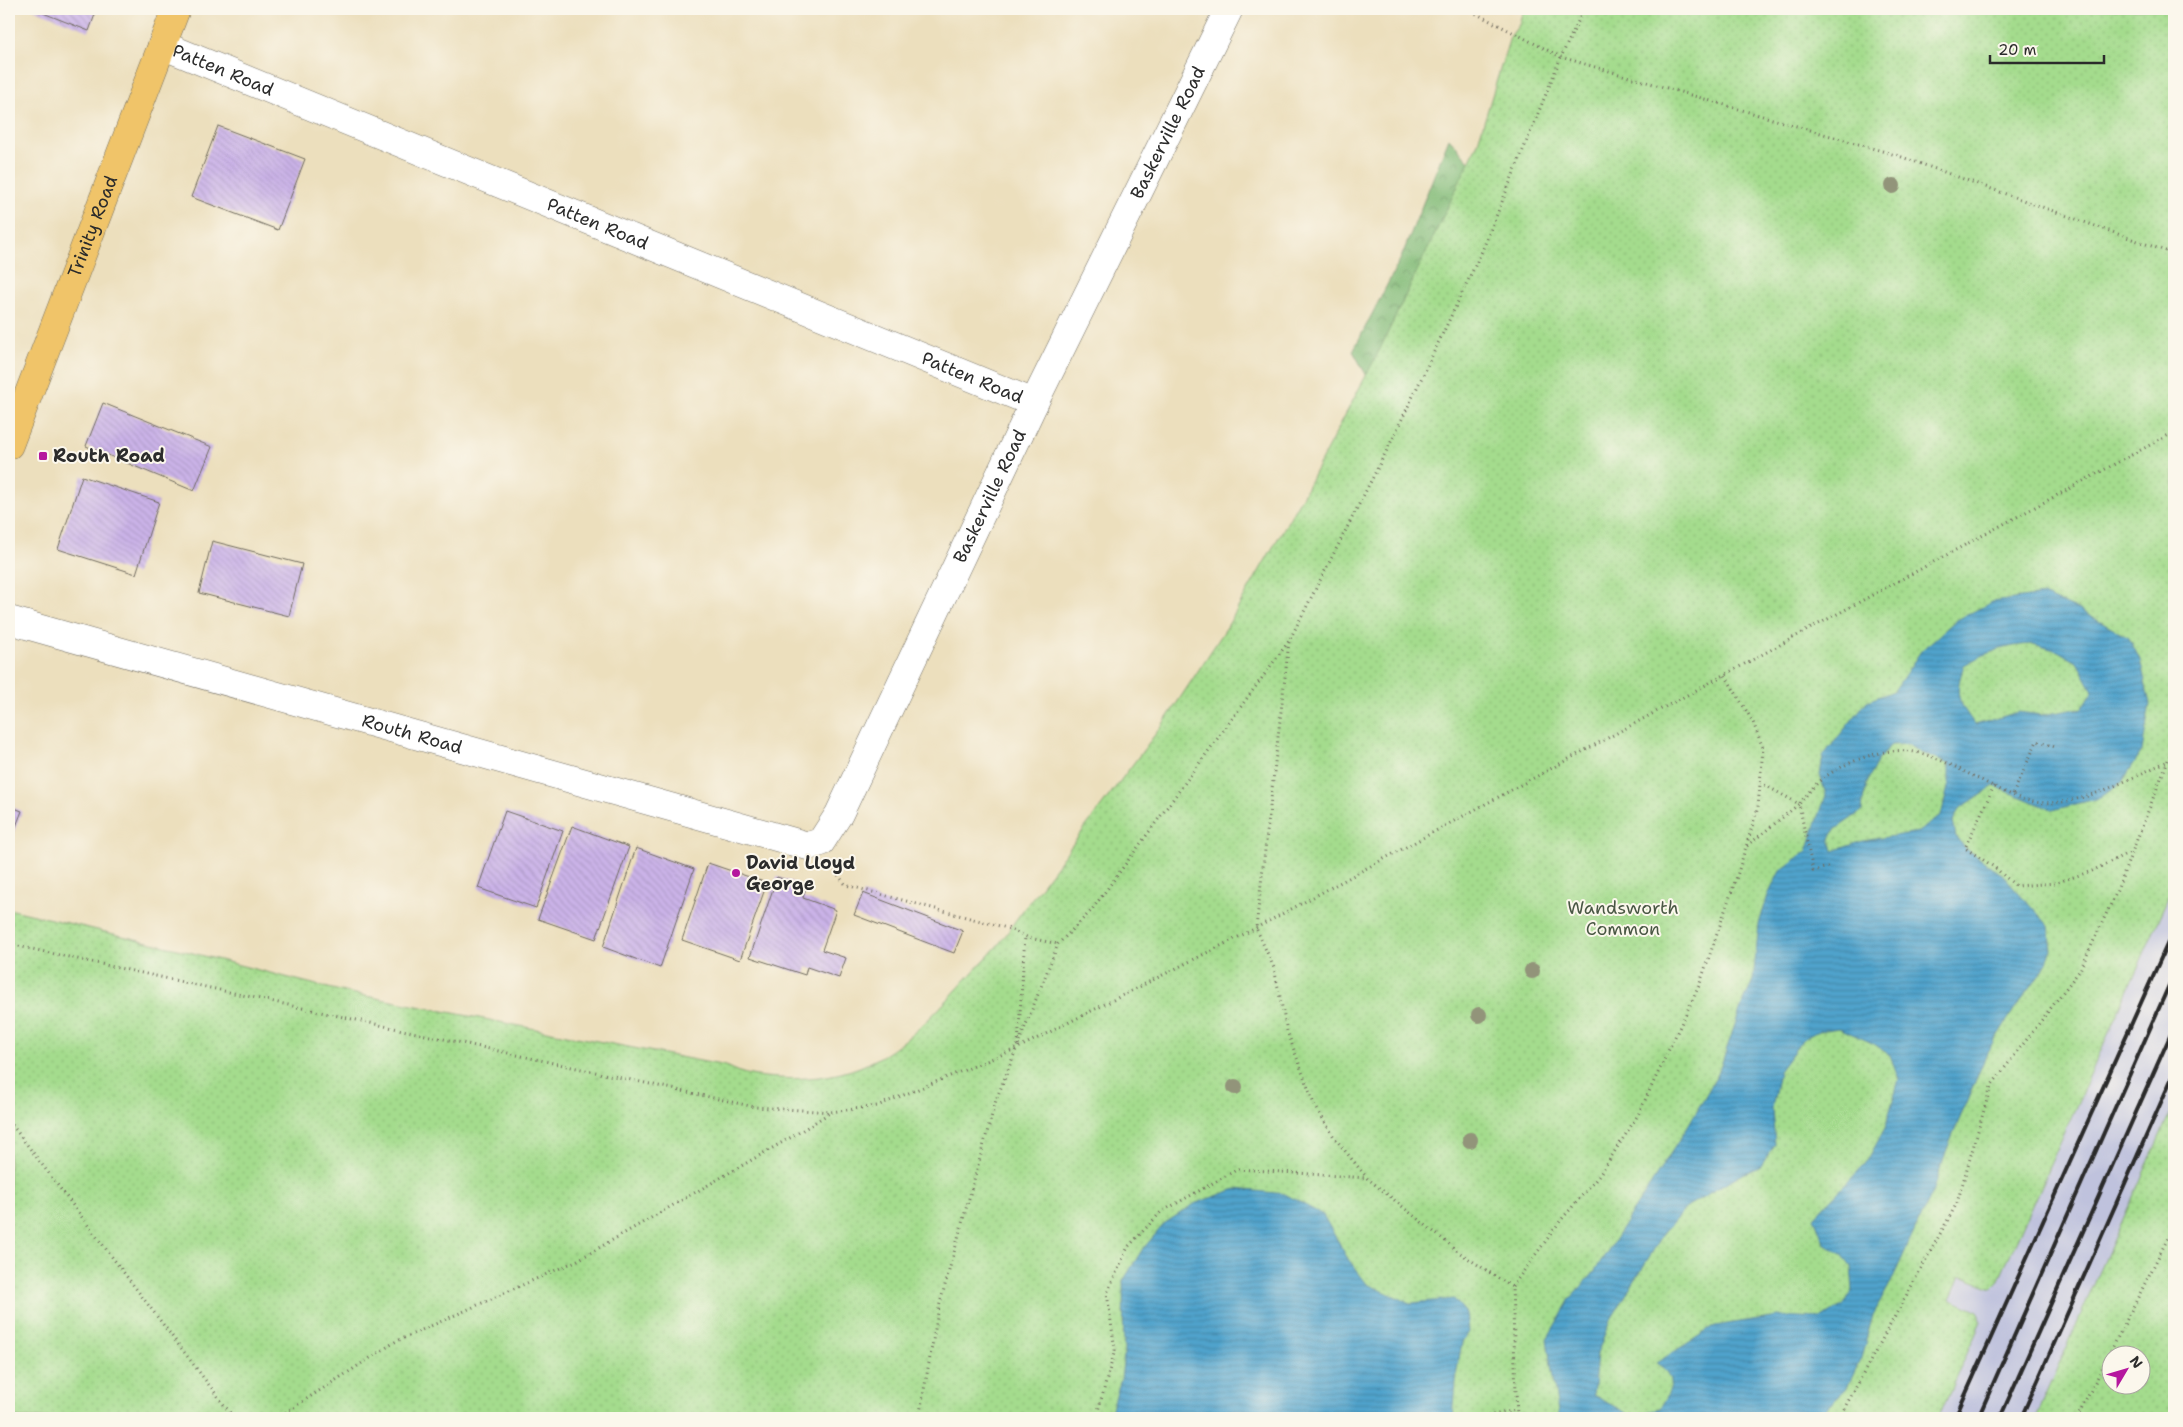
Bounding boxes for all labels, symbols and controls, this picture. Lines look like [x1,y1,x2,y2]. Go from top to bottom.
scale bar [1990,32,2104,64]
street label: Patten Road [169,38,277,102]
text: 20 m [1998,40,2037,60]
street label: Baskerville Road [1125,62,1211,203]
street label: Trinity Road [62,172,123,281]
street label: Patten Road [543,192,652,255]
street label: Patten Road [918,346,1027,409]
street label: Baskerville Road [948,426,1032,567]
place label: Routh Road [53,444,165,468]
marker: Routh Road [37,450,49,462]
street label: Routh Road [359,708,465,760]
place label: David Lloyd George [746,851,855,896]
marker: David Lloyd George [730,867,742,879]
park label: Wandsworth Common [1567,896,1679,941]
north arrow [2100,1344,2150,1394]
text: N [2126,1352,2147,1372]

